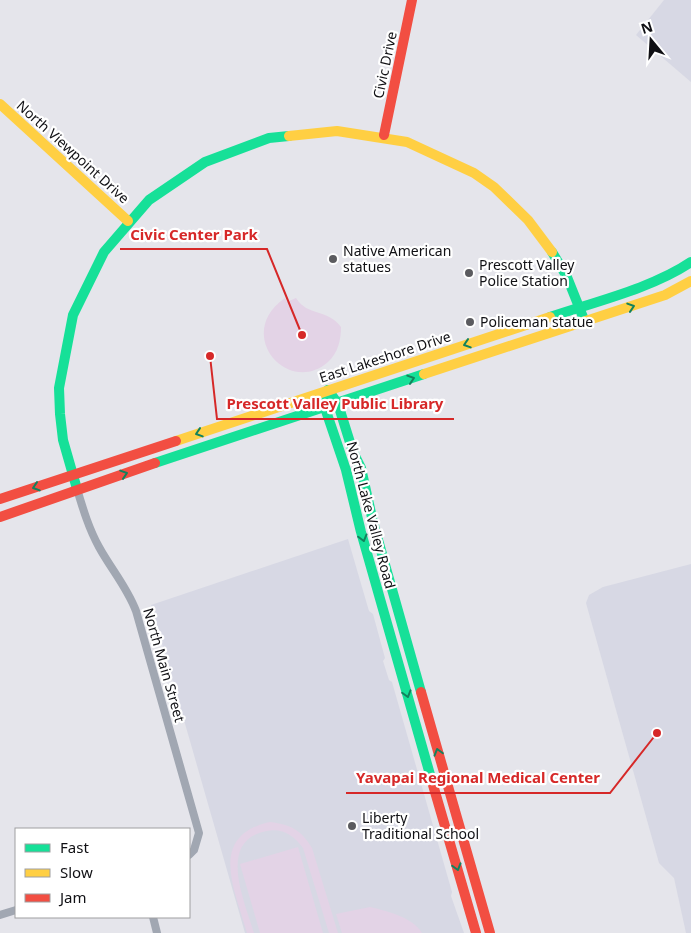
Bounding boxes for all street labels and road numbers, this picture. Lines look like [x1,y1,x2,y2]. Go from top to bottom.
street label: Civic Drive [368,29,401,100]
street label: North Viewpoint Drive [13,96,134,207]
street label: East Lakeshore Drive [317,326,453,387]
street label: North Lake Valley Road [343,439,400,591]
street label: North Main Street [139,606,190,724]

